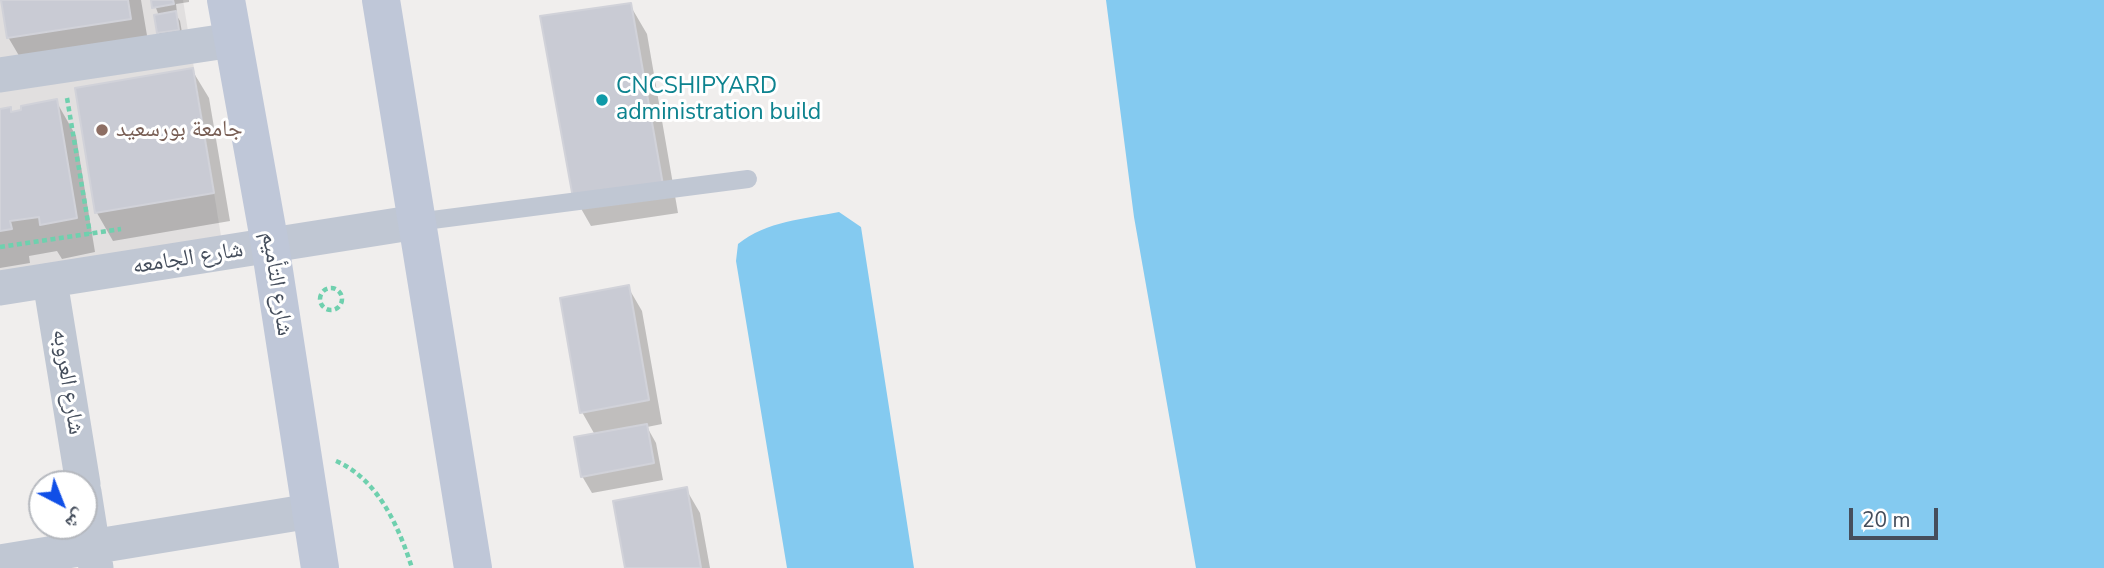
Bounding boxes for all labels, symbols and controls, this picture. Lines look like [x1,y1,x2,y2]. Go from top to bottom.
place label: CNCSHIPYARD administration build [616,73,821,127]
marker: CNCSHIPYARD administration build [594,92,610,108]
place label: جامعة بورسعيد [116,116,243,144]
marker: جامعة بورسعيد [94,122,110,138]
street label: شارع التأميم [254,230,298,338]
street label: شارع الجامعه [131,237,245,281]
street label: شارع العروبه [45,327,89,437]
north arrow [28,470,98,540]
scale bar [1852,494,1941,538]
text: ش [60,503,92,536]
text: 20 m [1862,506,1911,534]

